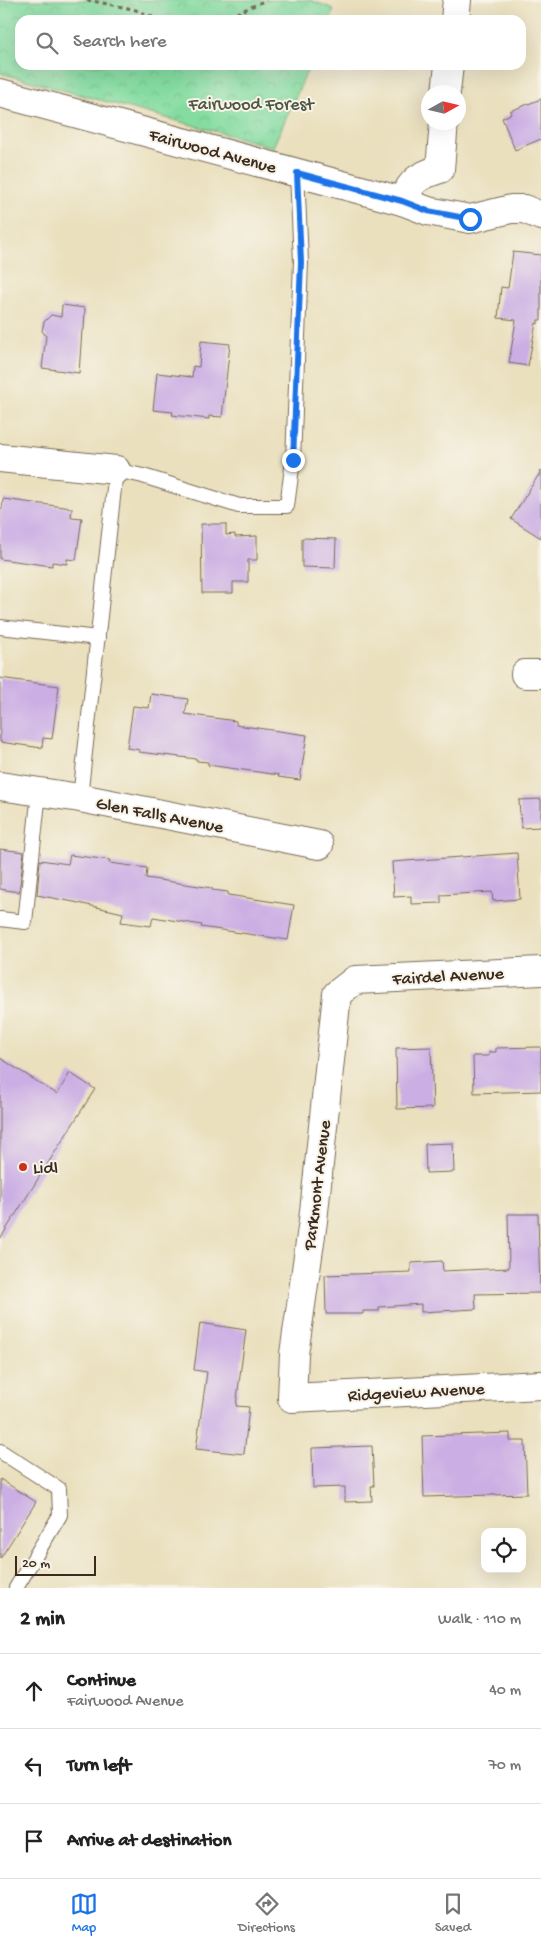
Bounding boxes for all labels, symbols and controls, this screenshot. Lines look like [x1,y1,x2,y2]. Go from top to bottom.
search box [15,15,526,70]
icon: search [33,29,61,57]
text: Search here [73,31,167,54]
north arrow [421,85,466,130]
park label: Fairwood Forest [187,95,315,116]
street label: Fairwood Avenue [145,125,279,180]
route start [459,208,482,231]
route end [282,449,305,472]
street label: Glen Falls Avenue [94,794,226,839]
street label: Fairdel Avenue [391,964,505,991]
street label: Parkmont Avenue [300,1118,337,1252]
place label: Lidl [33,1159,58,1180]
marker: Lidl [17,1161,29,1173]
street label: Ridgeview Avenue [347,1379,486,1408]
map controls [481,1528,526,1573]
button: locate [481,1528,526,1573]
scale bar [15,1553,96,1576]
text: 20 m [22,1556,50,1573]
text: 2 min [20,1608,65,1633]
text: Walk · 110 m [438,1611,521,1630]
text: Continue [67,1670,136,1693]
icon: ahead [20,1677,48,1705]
text: 40 m [489,1682,521,1701]
text: Fairwood Avenue [67,1693,184,1712]
icon: left [20,1752,48,1780]
text: Turn left [67,1755,131,1778]
text: 70 m [488,1757,521,1776]
icon: arrive [20,1827,48,1855]
text: Arrive at destination [67,1830,231,1853]
tab: Map [70,1890,98,1937]
tab: Directions [238,1890,295,1937]
tab: Saved [435,1890,471,1937]

